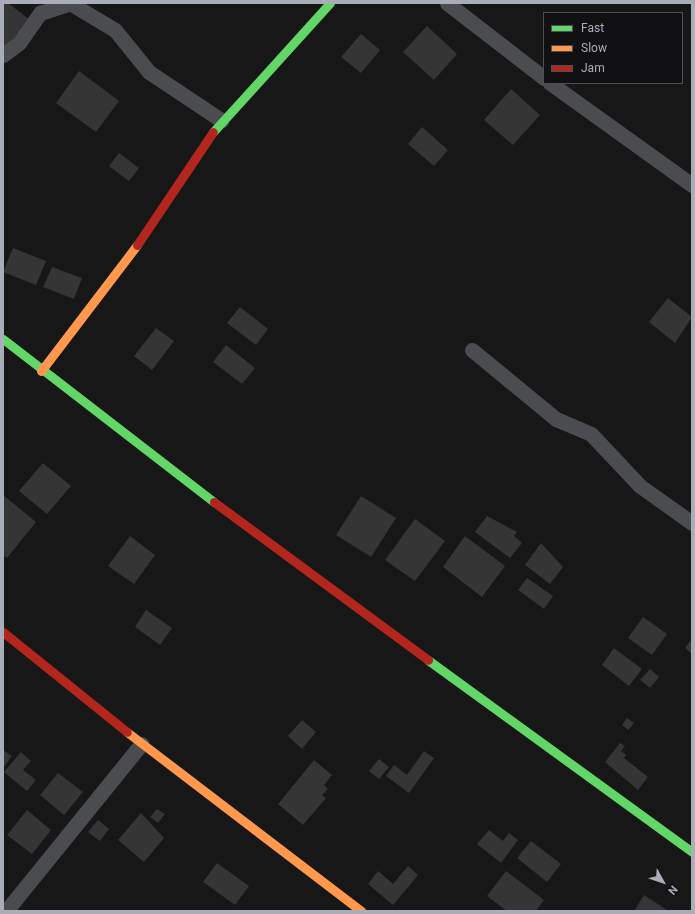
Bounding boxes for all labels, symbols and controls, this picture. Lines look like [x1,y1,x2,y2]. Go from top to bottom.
legend [543,12,683,84]
text: Fast [581,21,604,35]
text: Slow [581,41,607,55]
text: Jam [581,61,605,75]
north arrow [643,862,683,902]
text: N [665,883,680,897]

